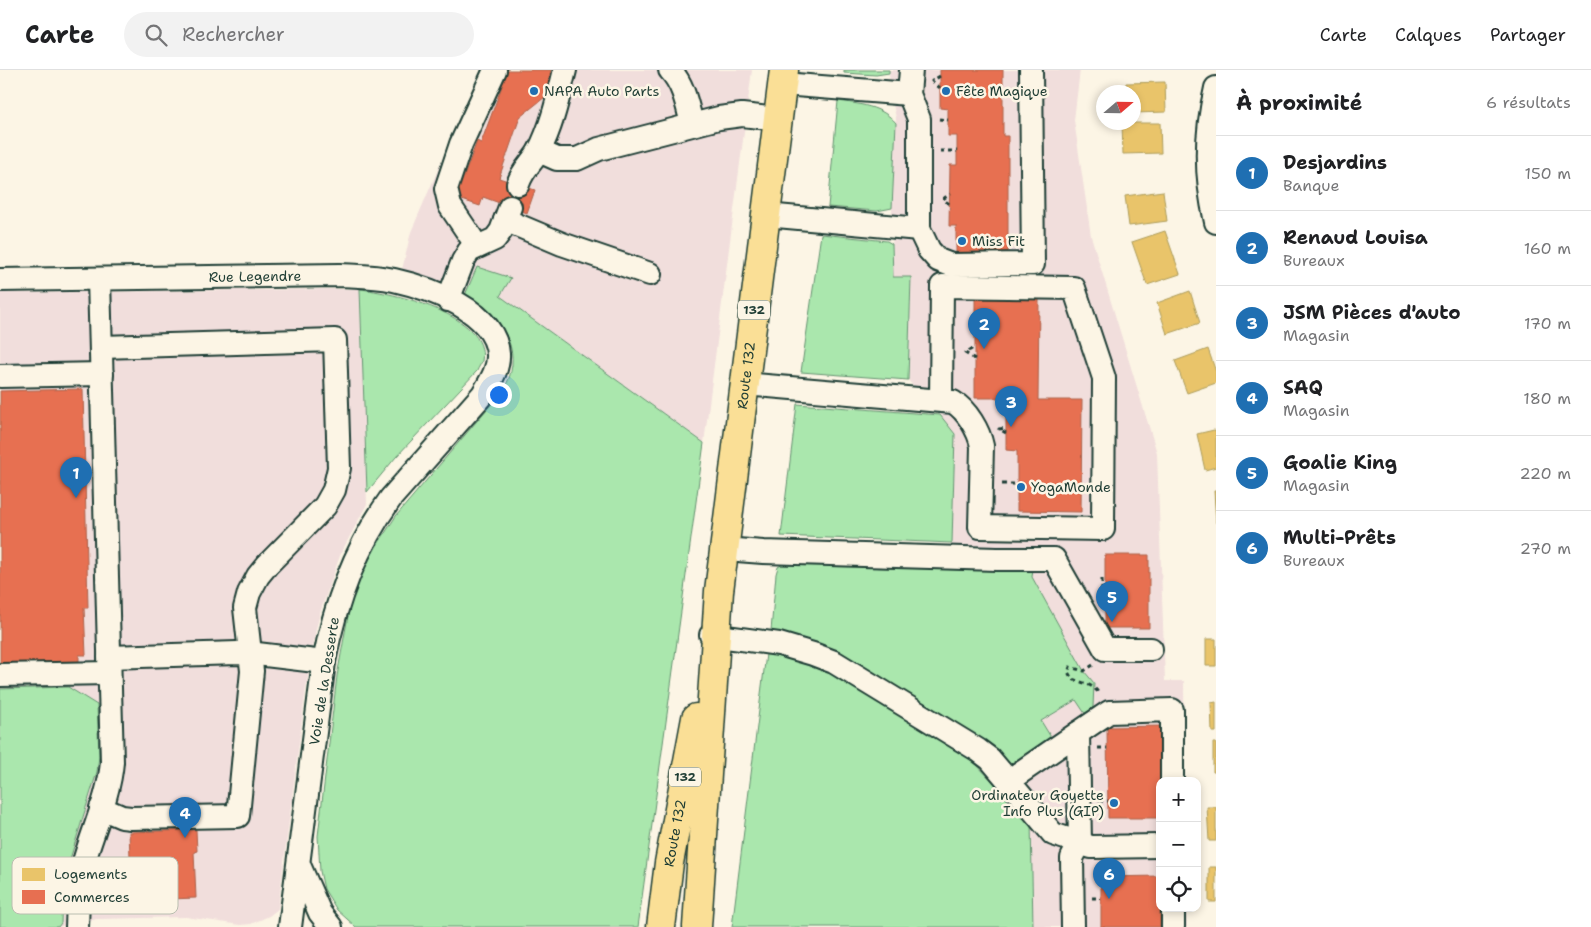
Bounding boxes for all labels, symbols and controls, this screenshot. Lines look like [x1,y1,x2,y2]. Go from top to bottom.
search box [124,12,474,57]
text: Carte [25,19,94,51]
icon: search [142,21,170,49]
text: Rechercher [182,22,285,47]
text: Carte [1320,23,1367,47]
text: Calques [1395,23,1462,47]
text: Partager [1490,23,1566,47]
place label: NAPA Auto Parts [544,82,659,100]
place label: Fête Magique [956,82,1048,100]
marker: NAPA Auto Parts [528,85,540,97]
marker: Fête Magique [940,85,952,97]
north arrow [1096,85,1141,130]
text: À proximité [1236,89,1362,117]
text: 6 résultats [1486,92,1571,113]
text: Desjardins [1283,150,1387,175]
text: 1 [1248,163,1256,184]
text: 150 m [1524,163,1571,184]
text: Banque [1283,175,1340,196]
text: Renaud Louisa [1283,225,1428,250]
place label: Miss Fit [972,232,1025,250]
marker: Miss Fit [956,235,968,247]
text: 2 [1246,238,1258,259]
text: 160 m [1524,238,1571,259]
text: Bureaux [1283,250,1344,271]
street label: Rue Legendre [209,267,301,286]
road number: 132 [738,300,770,320]
text: JSM Pièces d'auto [1283,300,1461,325]
pin: 2 [968,308,1000,349]
text: 3 [1246,313,1258,334]
text: 170 m [1524,313,1571,334]
text: Magasin [1283,325,1349,346]
street label: Route 132 [733,340,759,410]
text: SAQ [1283,375,1323,400]
your location [486,382,512,408]
pin: 3 [995,386,1027,427]
text: 4 [1246,388,1258,409]
text: 180 m [1523,388,1571,409]
text: Magasin [1283,400,1349,421]
text: Goalie King [1283,450,1397,475]
pin: 1 [60,457,92,498]
text: 5 [1247,463,1257,484]
text: 220 m [1519,463,1571,484]
text: Magasin [1283,475,1349,496]
place label: YogaMonde [1031,478,1111,496]
marker: YogaMonde [1015,481,1027,493]
text: Multi-Prêts [1283,525,1396,550]
text: 6 [1246,538,1258,559]
text: 270 m [1520,538,1571,559]
text: Bureaux [1283,550,1344,571]
pin: 5 [1096,581,1128,622]
street label: Voie de la Desserte [305,615,343,747]
road number: 132 [669,768,701,786]
map controls [1156,777,1201,912]
button: + [1156,777,1201,822]
place label: Ordinateur Goyette Info Plus (GIP) [971,786,1104,820]
pin: 4 [169,797,201,838]
marker: Ordinateur Goyette Info Plus (GIP) [1108,797,1120,809]
street label: Route 132 [660,798,690,868]
button: − [1156,822,1201,867]
legend [12,857,178,914]
pin: 6 [1093,858,1125,899]
text: Logements [54,865,127,883]
button: locate [1156,867,1201,912]
text: Commerces [54,888,130,906]

